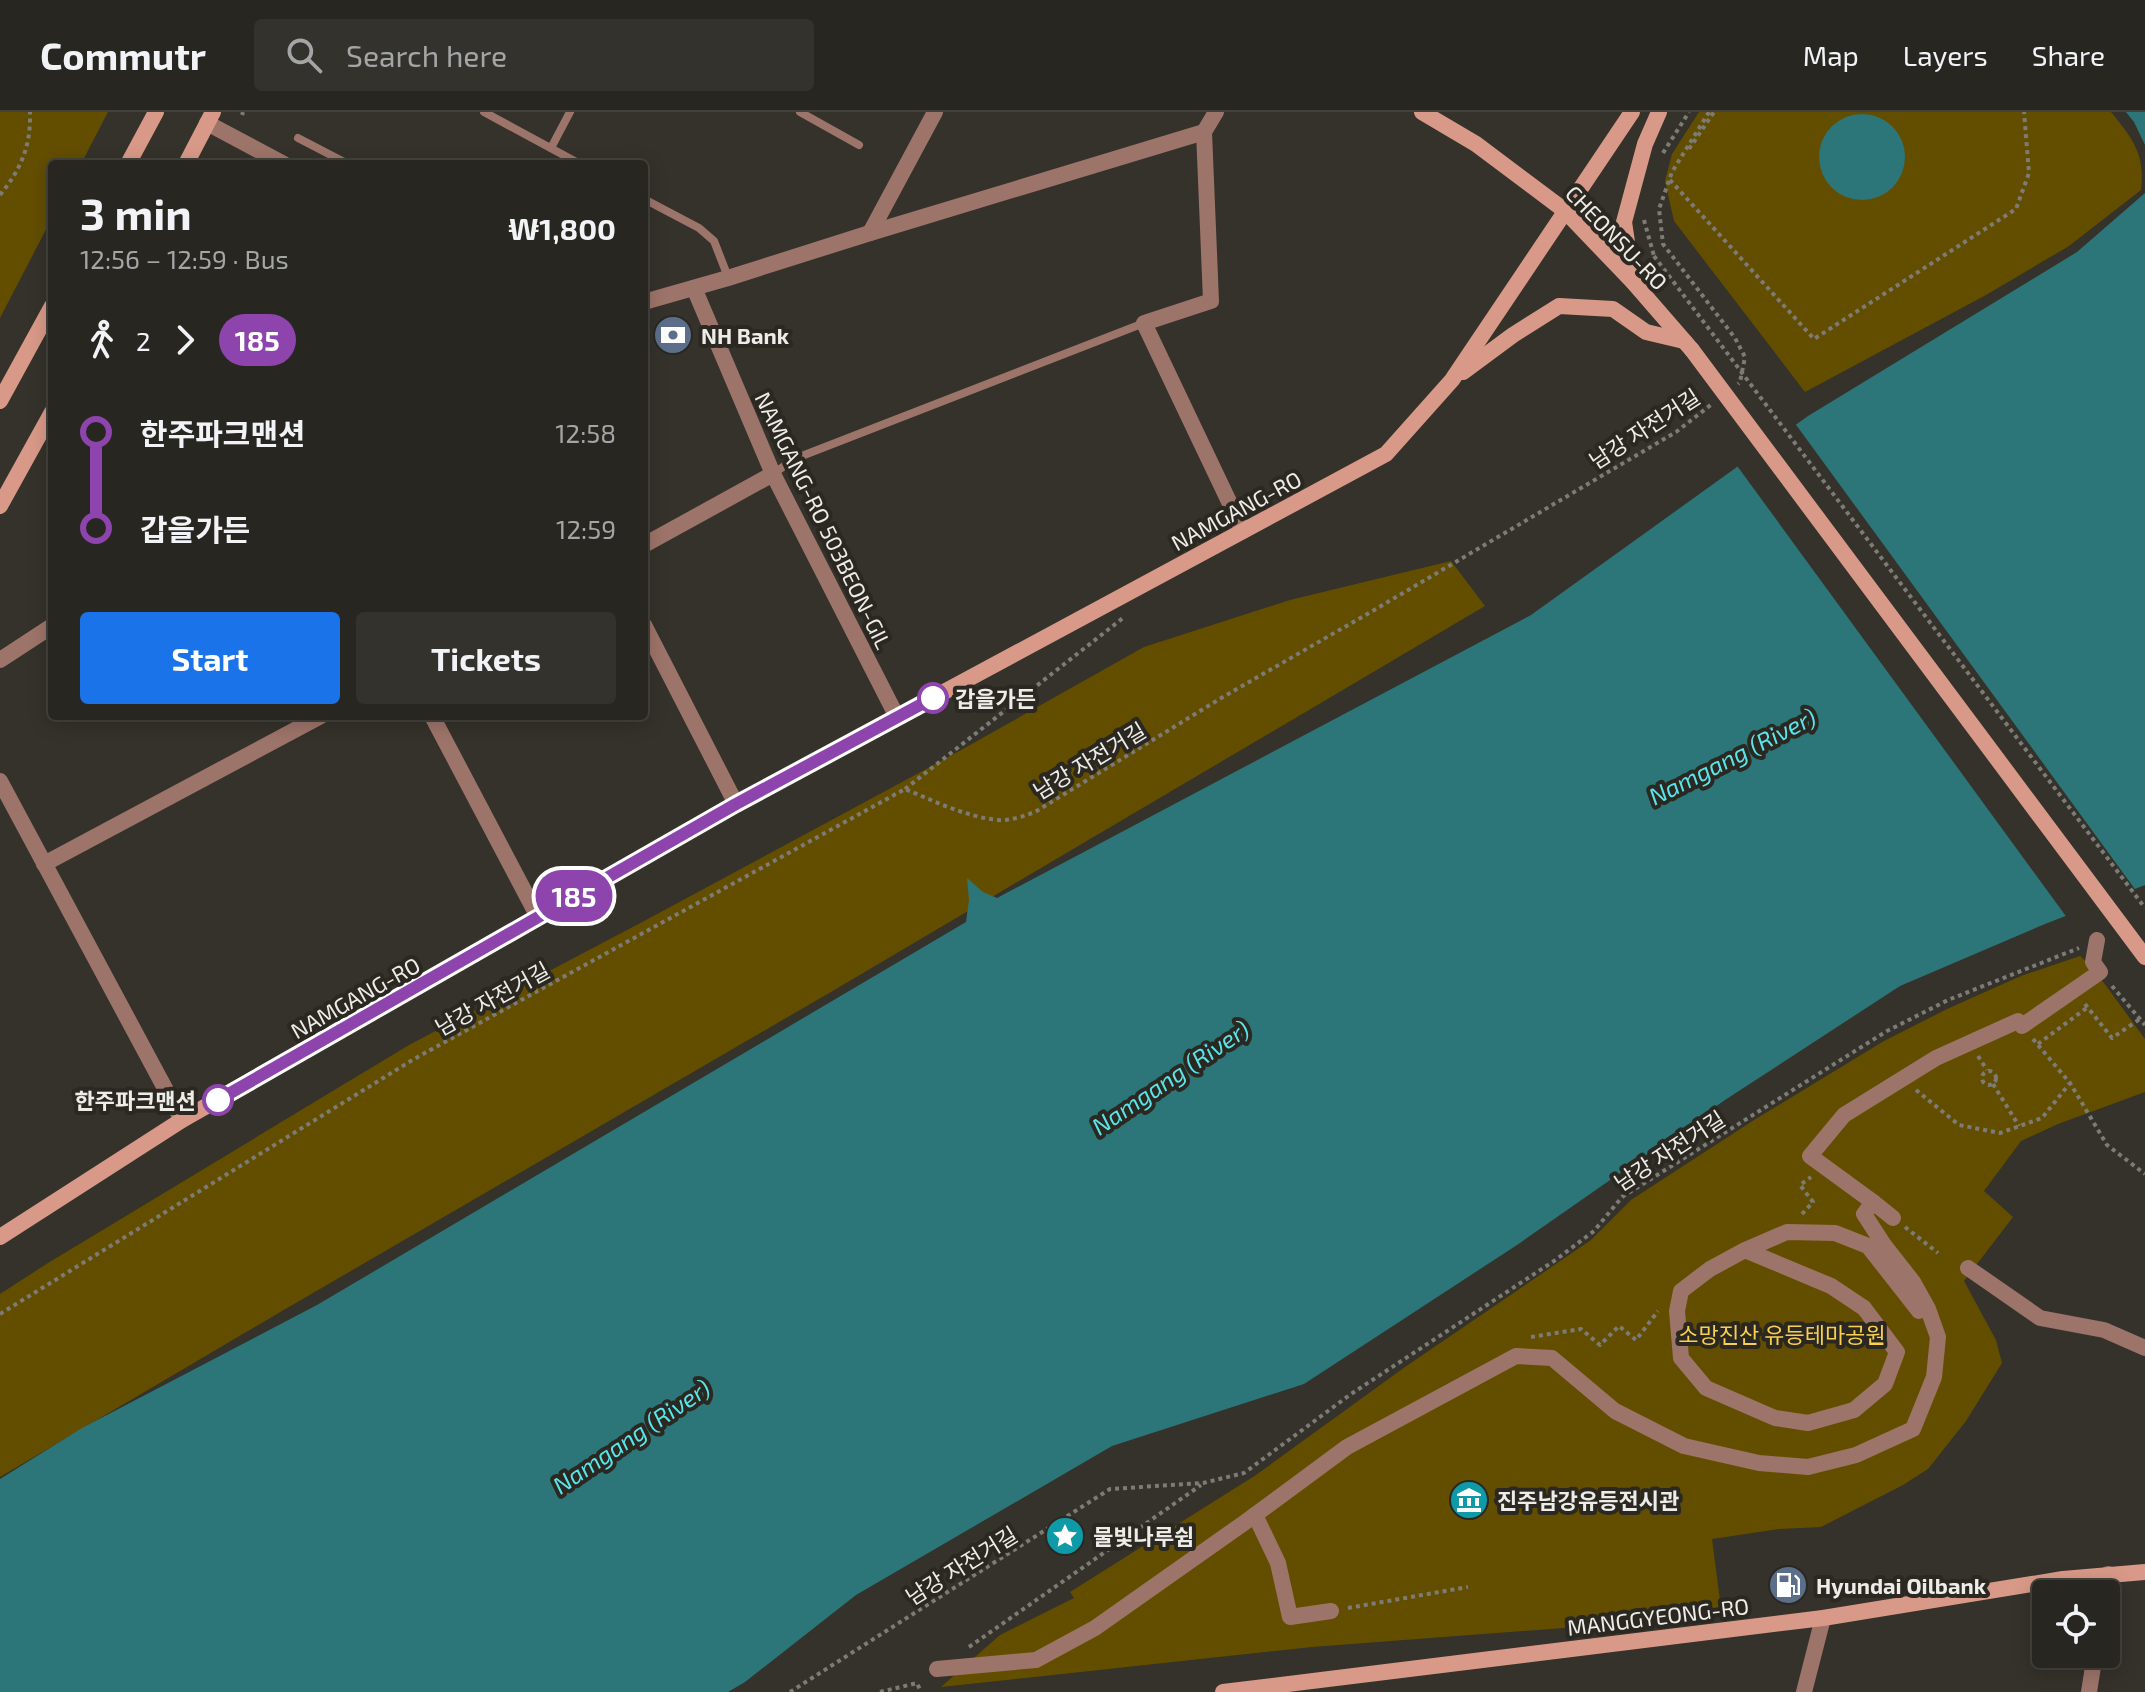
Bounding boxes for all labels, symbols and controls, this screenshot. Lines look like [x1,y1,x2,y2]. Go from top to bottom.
search box [254,19,814,91]
text: Commutr [40,32,206,78]
icon: search [282,33,326,77]
text: Search here [346,37,507,73]
text: Map [1803,38,1859,72]
text: Layers [1903,38,1988,72]
text: Share [2032,38,2105,72]
street label: CHEONSU-RO [1561,179,1673,295]
text: 3 min [80,186,192,239]
text: ₩1,800 [508,210,616,246]
text: 12:56 – 12:59 · Bus [80,243,289,274]
bank icon: NH Bank [652,314,694,356]
icon: walk [80,318,124,362]
icon: forward [163,318,207,362]
place label: NH Bank [701,322,790,348]
text: 185 [235,323,280,357]
text: 2 [136,325,151,356]
street label: 남강 자전거길 [1584,383,1704,473]
street label: NAMGANG-RO 503BEON-GIL [750,387,898,653]
text: 한주파크맨션 [140,415,306,451]
text: 12:58 [555,417,616,448]
street label: NAMGANG-RO [1167,465,1305,555]
text: 갑을가든 [140,511,250,547]
text: 12:59 [556,513,616,544]
button: Start [80,612,340,704]
button: Tickets [356,612,616,704]
marker: 갑을가든 [918,683,948,713]
place label: 갑을가든 [955,685,1036,711]
water label: Namgang (River) [1644,701,1821,811]
street label: 남강 자전거길 [1028,716,1150,804]
line badge: 185 [528,870,620,922]
text: 185 [552,879,597,913]
street label: NAMGANG-RO [286,951,424,1043]
street label: 남강 자전거길 [430,956,554,1040]
water label: Namgang (River) [1086,1013,1255,1140]
marker: 한주파크맨션 [203,1085,233,1115]
place label: 한주파크맨션 [75,1087,196,1113]
street label: 남강 자전거길 [1609,1105,1729,1195]
park label: 소망진산 유등테마공원 [1678,1321,1886,1347]
water label: Namgang (River) [547,1372,716,1499]
museum icon: 진주남강유등전시관 [1448,1479,1490,1521]
place label: 진주남강유등전시관 [1497,1487,1679,1513]
place icon: 물빛나루쉼 [1044,1515,1086,1557]
street label: 남강 자전거길 [901,1520,1021,1610]
place label: 물빛나루쉼 [1093,1523,1194,1549]
fuel station icon: Hyundai Oilbank [1767,1564,1809,1606]
place label: Hyundai Oilbank [1816,1572,1987,1599]
map controls [2032,1580,2120,1668]
button: locate [2032,1580,2120,1668]
street label: MANGGYEONG-RO [1566,1592,1750,1640]

